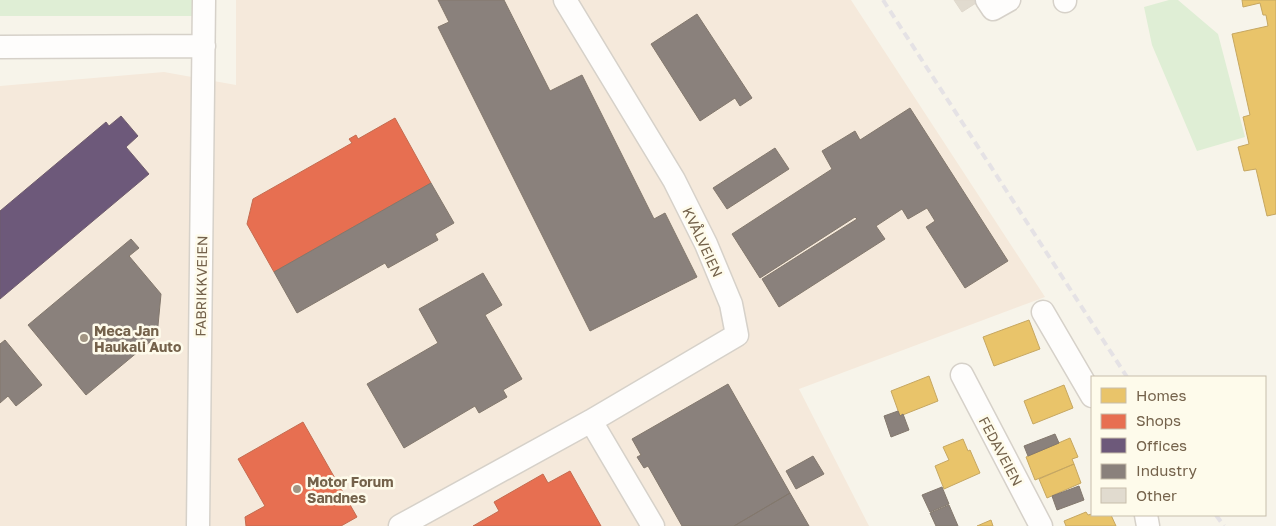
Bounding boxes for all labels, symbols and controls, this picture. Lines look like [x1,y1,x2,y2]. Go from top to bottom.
street label: KVÅLVEIEN [679,204,727,280]
street label: FABRIKKVEIEN [192,235,210,337]
place label: Meca Jan Haukali Auto [94,322,181,355]
marker: Meca Jan Haukali Auto [78,332,90,344]
legend [1091,376,1266,516]
text: Homes [1136,386,1186,404]
text: Shops [1136,411,1181,429]
street label: FEDAVEIEN [976,413,1026,489]
text: Offices [1136,436,1187,454]
text: Industry [1136,461,1197,479]
place label: Motor Forum Sandnes [307,473,393,506]
marker: Motor Forum Sandnes [291,483,303,495]
text: Other [1136,486,1177,504]

